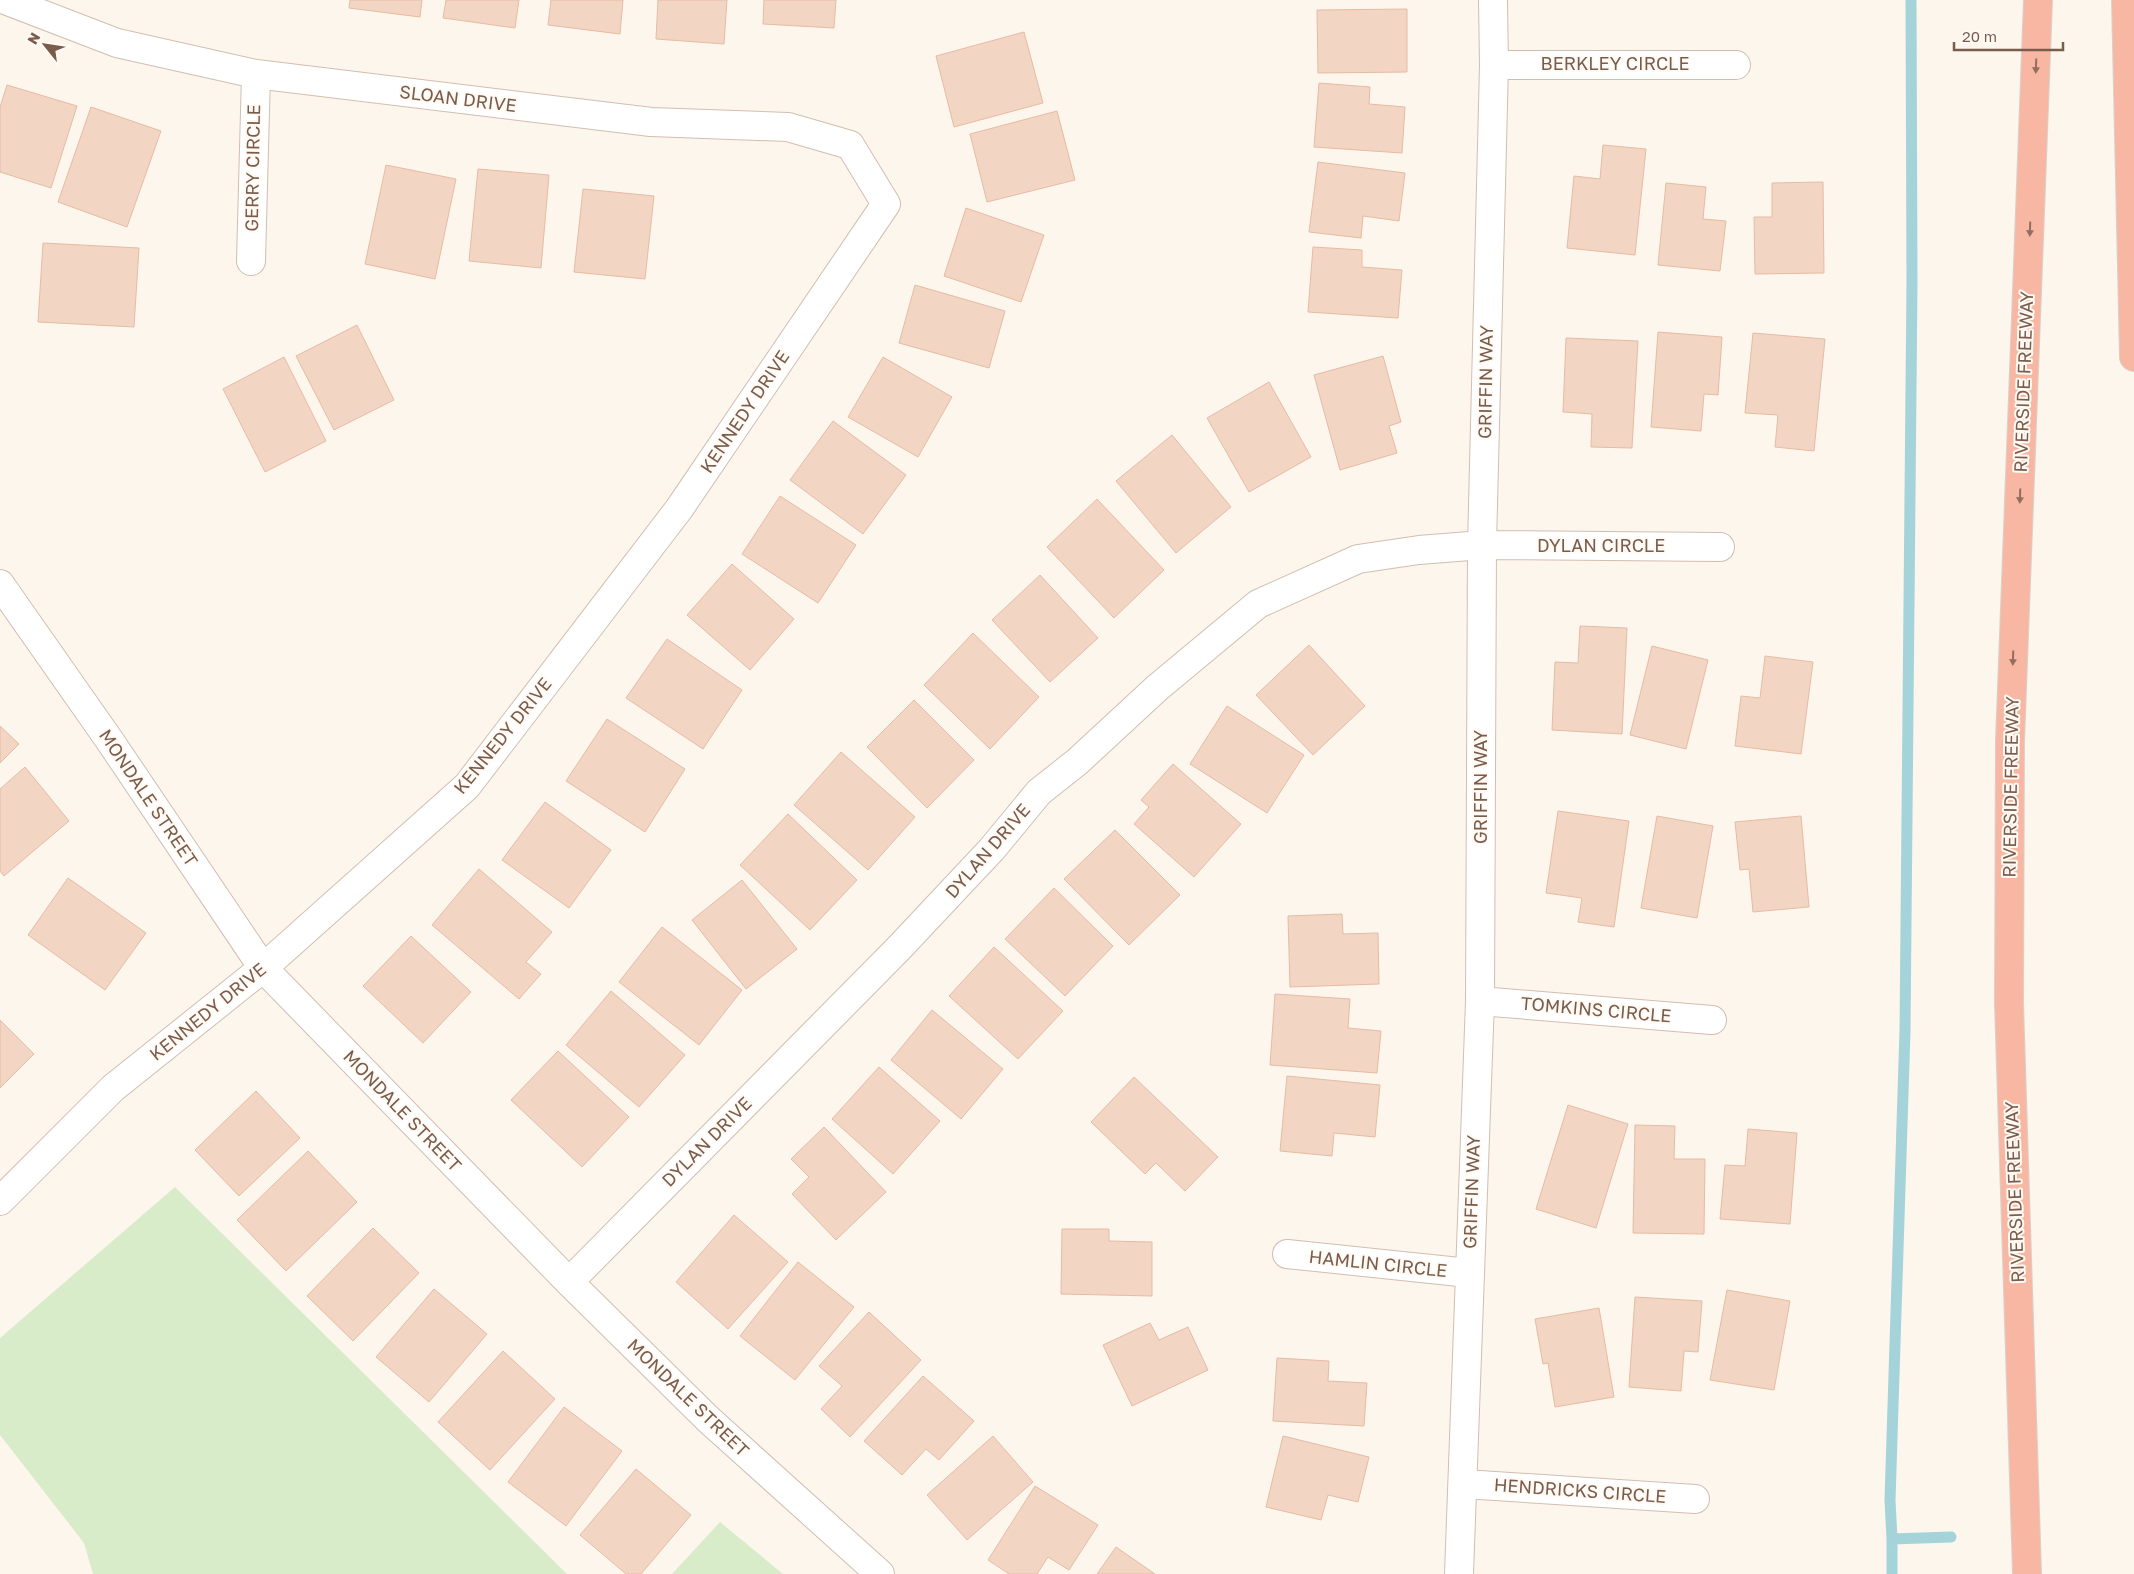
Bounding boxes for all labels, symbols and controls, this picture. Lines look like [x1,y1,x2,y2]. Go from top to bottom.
north arrow [20,20,70,70]
scale bar [1954,20,2063,52]
text: 20 m [1962,27,1997,45]
text: N [23,29,43,47]
street label: BERKLEY CIRCLE [1541,52,1689,74]
one-way arrow [2032,58,2040,74]
street label: SLOAN DRIVE [398,80,518,116]
street label: GERRY CIRCLE [240,104,264,232]
one-way arrow [2026,221,2034,237]
street label: RIVERSIDE FREEWAY [2009,291,2037,473]
street label: GRIFFIN WAY [1473,324,1497,439]
street label: KENNEDY DRIVE [695,346,793,477]
one-way arrow [2015,488,2023,504]
street label: DYLAN CIRCLE [1537,534,1665,556]
one-way arrow [2009,651,2017,667]
street label: KENNEDY DRIVE [449,673,556,798]
street label: RIVERSIDE FREEWAY [1997,696,2023,878]
street label: MONDALE STREET [95,725,203,870]
street label: GRIFFIN WAY [1469,730,1491,844]
street label: DYLAN DRIVE [940,799,1034,902]
street label: KENNEDY DRIVE [145,958,270,1065]
street label: TOMKINS CIRCLE [1520,991,1672,1027]
street label: MONDALE STREET [339,1045,466,1176]
street label: DYLAN DRIVE [657,1092,756,1191]
street label: RIVERSIDE FREEWAY [2000,1101,2028,1283]
street label: GRIFFIN WAY [1458,1134,1484,1249]
street label: HAMLIN CIRCLE [1308,1245,1448,1281]
street label: MONDALE STREET [623,1334,754,1461]
street label: HENDRICKS CIRCLE [1493,1473,1667,1507]

